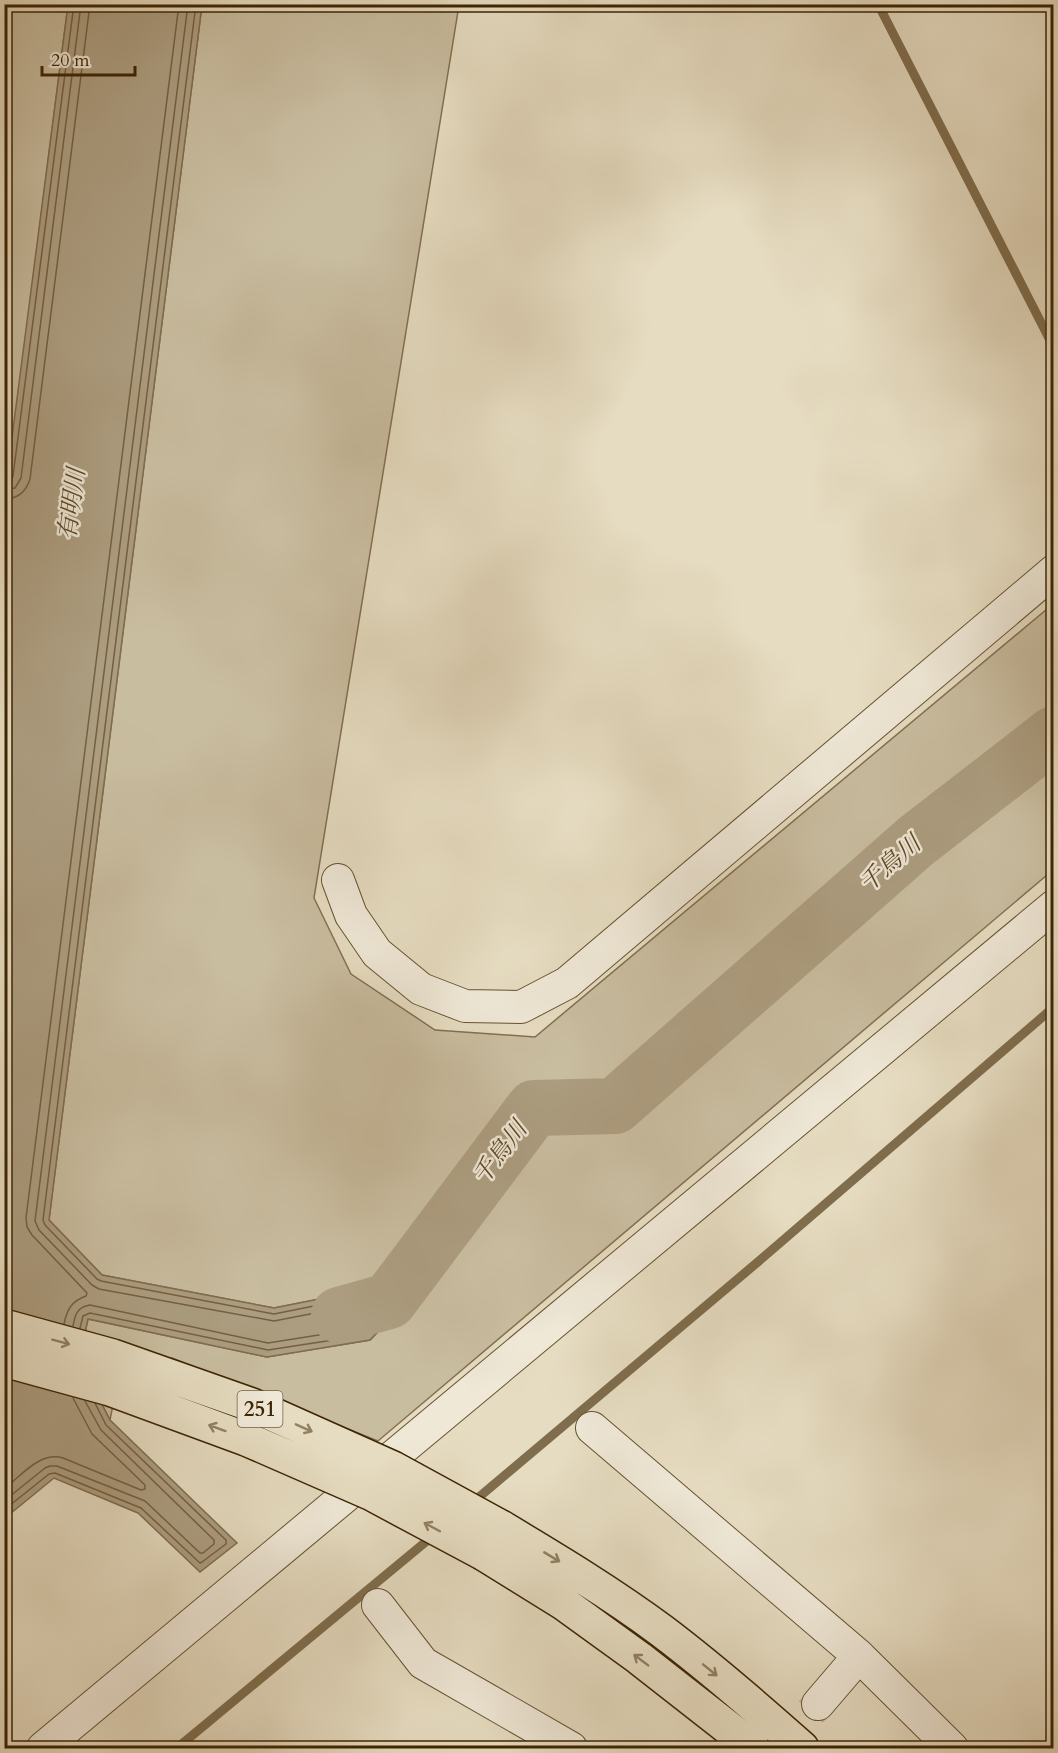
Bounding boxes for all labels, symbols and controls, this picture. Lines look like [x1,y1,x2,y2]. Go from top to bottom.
scale bar [42,39,135,77]
text: 20 m [51,48,90,73]
water label: 有明川 [51,463,94,542]
water label: 千鳥川 [852,826,930,900]
water label: 千鳥川 [465,1112,537,1192]
one-way arrow [51,1337,70,1348]
road number: 251 [238,1391,282,1427]
one-way arrow [208,1422,227,1433]
one-way arrow [294,1423,312,1435]
one-way arrow [424,1521,441,1533]
one-way arrow [543,1552,560,1564]
one-way arrow [634,1653,650,1666]
one-way arrow [702,1663,718,1676]

